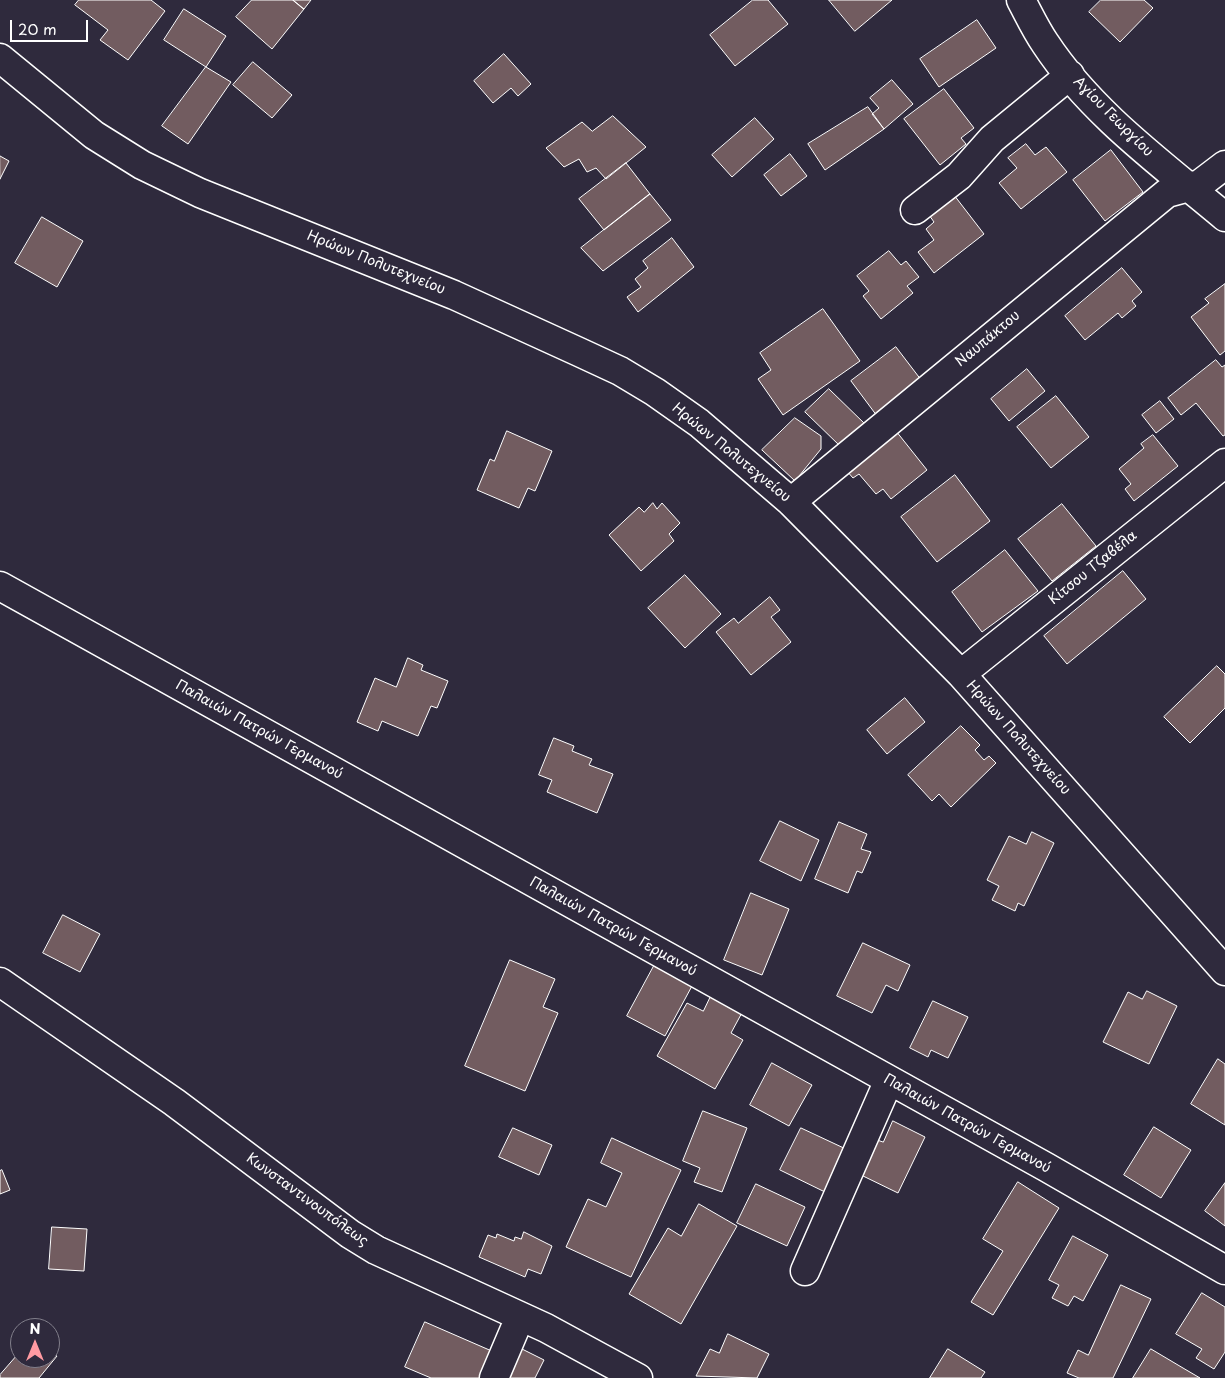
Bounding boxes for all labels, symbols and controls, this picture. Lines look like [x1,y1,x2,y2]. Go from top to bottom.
scale bar [12,10,90,42]
text: 20 m [18,17,57,40]
street label: Αγίου Γεωργίου [1070,74,1156,160]
street label: Ηρώων Πολυτεχνείου [304,228,448,298]
street label: Ναυπάκτου [952,307,1024,371]
street label: Ηρώων Πολυτεχνείου [668,400,794,506]
street label: Κίτσου Τζαβέλα [1046,527,1140,609]
street label: Παλαιών Πατρών Γερμανού [172,677,346,783]
street label: Ηρώων Πολυτεχνείου [962,678,1074,798]
street label: Παλαιών Πατρών Γερμανού [526,874,700,980]
street label: Παλαιών Πατρών Γερμανού [880,1071,1054,1177]
street label: Κωνσταντινουπόλεως [243,1150,371,1250]
north arrow [10,1318,60,1368]
text: N [29,1318,41,1339]

